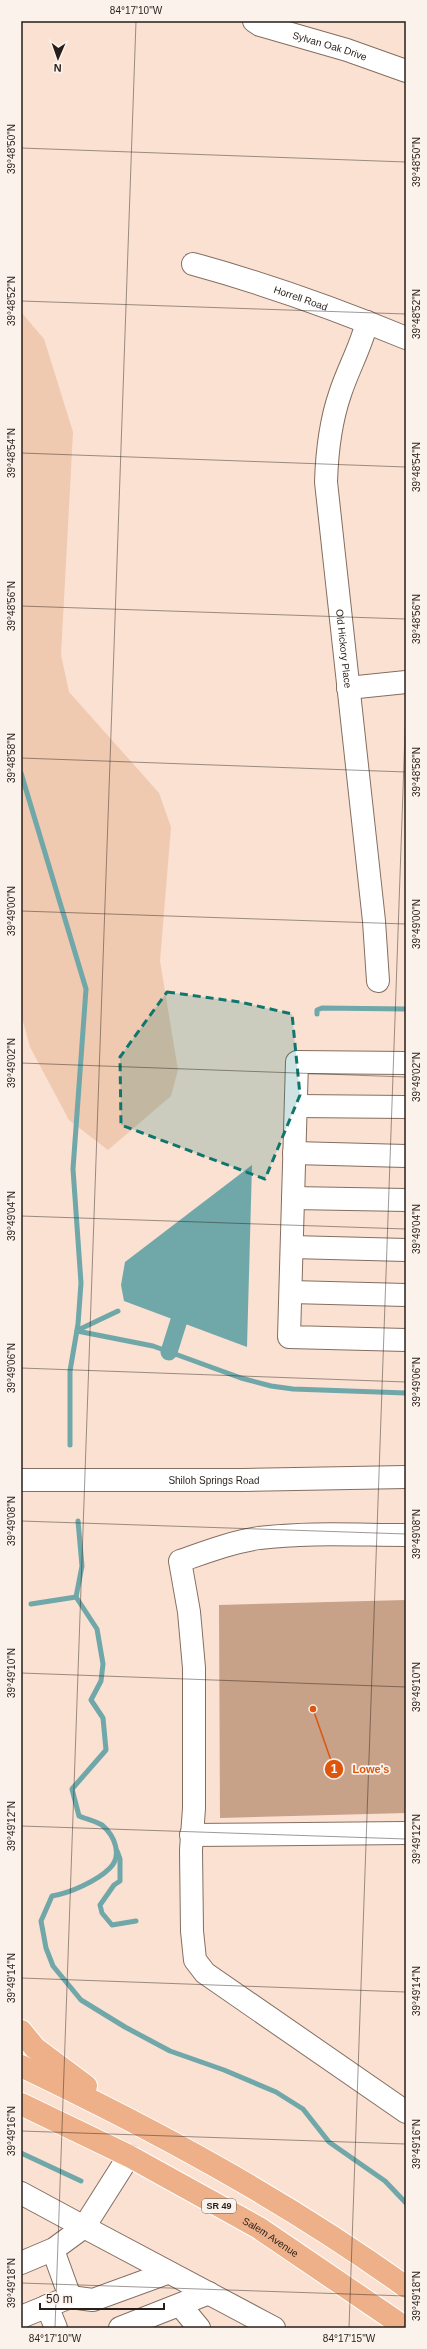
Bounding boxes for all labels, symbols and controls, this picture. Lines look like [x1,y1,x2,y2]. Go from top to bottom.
text: 84°17'10"W [110,5,163,16]
street label: Sylvan Oak Drive [291,29,369,62]
north arrow [38,38,78,78]
text: N [53,62,62,74]
text: 39°48'50"N [6,124,17,174]
text: 39°48'50"N [411,137,422,187]
text: 39°48'52"N [6,276,17,326]
street label: Horrell Road [273,283,329,312]
text: 39°48'52"N [411,289,422,339]
text: 39°48'54"N [6,428,17,478]
text: 39°48'54"N [411,442,422,492]
text: 39°48'56"N [6,581,17,631]
text: 39°48'56"N [411,594,422,644]
street label: Old Hickory Place [334,608,354,689]
text: 39°48'58"N [6,733,17,783]
text: 39°48'58"N [411,747,422,797]
text: 39°49'00"N [6,886,17,936]
text: 39°49'00"N [411,899,422,949]
text: 39°49'02"N [6,1038,17,1088]
text: 39°49'02"N [411,1052,422,1102]
text: 39°49'04"N [6,1191,17,1241]
text: 39°49'04"N [411,1204,422,1254]
text: 39°49'06"N [6,1343,17,1393]
text: 39°49'06"N [411,1357,422,1407]
street label: Shiloh Springs Road [168,1474,260,1486]
text: 39°49'08"N [6,1496,17,1546]
text: 39°49'08"N [411,1509,422,1559]
text: 39°49'10"N [6,1648,17,1698]
text: 39°49'10"N [411,1662,422,1712]
callout: Lowe's [324,1758,397,1781]
text: 1 [331,1762,338,1776]
text: Lowe's [353,1763,389,1775]
text: 39°49'12"N [6,1801,17,1851]
text: 39°49'12"N [411,1814,422,1864]
text: 39°49'14"N [6,1953,17,2003]
text: 39°49'14"N [411,1966,422,2016]
text: 39°49'16"N [6,2106,17,2156]
text: 39°49'16"N [411,2119,422,2169]
road number: SR 49 [202,2199,236,2213]
street label: Salem Avenue [241,2215,301,2259]
text: 39°49'18"N [6,2258,17,2308]
text: 39°49'18"N [411,2271,422,2321]
scale bar [40,2285,164,2311]
text: 50 m [46,2292,73,2306]
text: 84°17'10"W [29,2333,82,2344]
text: 84°17'15"W [323,2333,376,2344]

